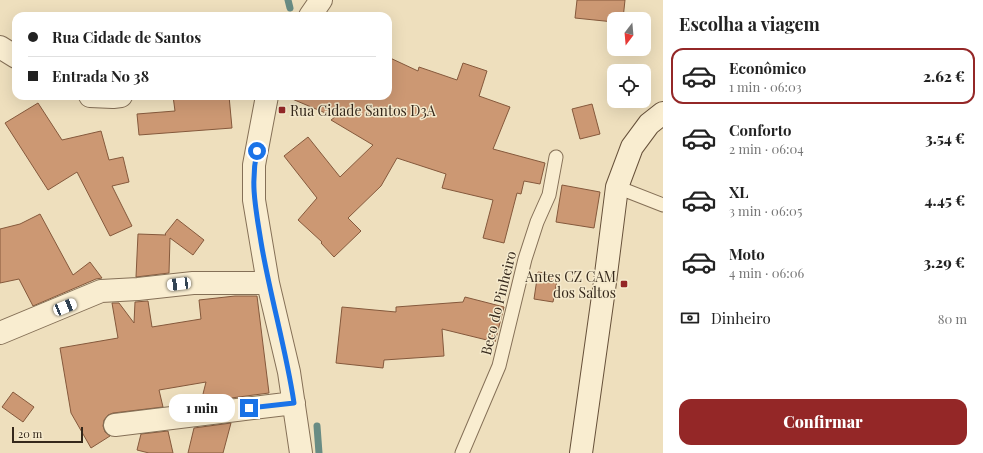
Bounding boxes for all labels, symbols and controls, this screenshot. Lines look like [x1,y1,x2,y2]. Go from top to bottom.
north arrow [607,12,651,56]
map controls [607,12,651,108]
text: Escolha a viagem [679,12,820,36]
text: Rua Cidade de Santos [52,27,201,47]
icon: car [681,58,717,94]
text: Econômico [729,58,806,78]
button: locate [607,64,651,108]
text: Entrada No 38 [52,66,149,86]
text: 2.62 € [923,66,965,86]
text: 1 min · 06:03 [729,78,802,95]
place label: Rua Cidade Santos D3A [290,101,436,120]
marker: Rua Cidade Santos D3A [277,105,287,115]
icon: car [681,120,717,156]
text: Conforto [729,120,791,140]
text: 3.54 € [925,128,965,148]
text: 2 min · 06:04 [729,140,804,157]
route start [248,142,266,160]
icon: car [681,182,717,218]
text: XL [729,182,749,202]
text: 4.45 € [925,190,965,210]
text: 3 min · 06:05 [729,202,802,219]
icon: car [681,244,717,280]
text: Moto [729,244,765,264]
street label: Beco do Pinheiro [476,249,520,357]
text: 3.29 € [923,252,965,272]
text: 4 min · 06:06 [729,264,804,281]
place label: Antes CZ CAM dos Saltos [524,267,616,302]
car [166,277,192,291]
marker: Antes CZ CAM dos Saltos [619,279,629,289]
car [52,297,78,317]
icon: cash [679,307,701,329]
text: Dinheiro [711,308,771,328]
text: 80 m [938,310,967,327]
callout: 1 min [169,394,235,422]
text: 1 min [186,399,218,416]
route end [240,399,258,417]
button: Confirmar [679,399,967,445]
scale bar [12,425,83,444]
text: 20 m [18,426,42,441]

